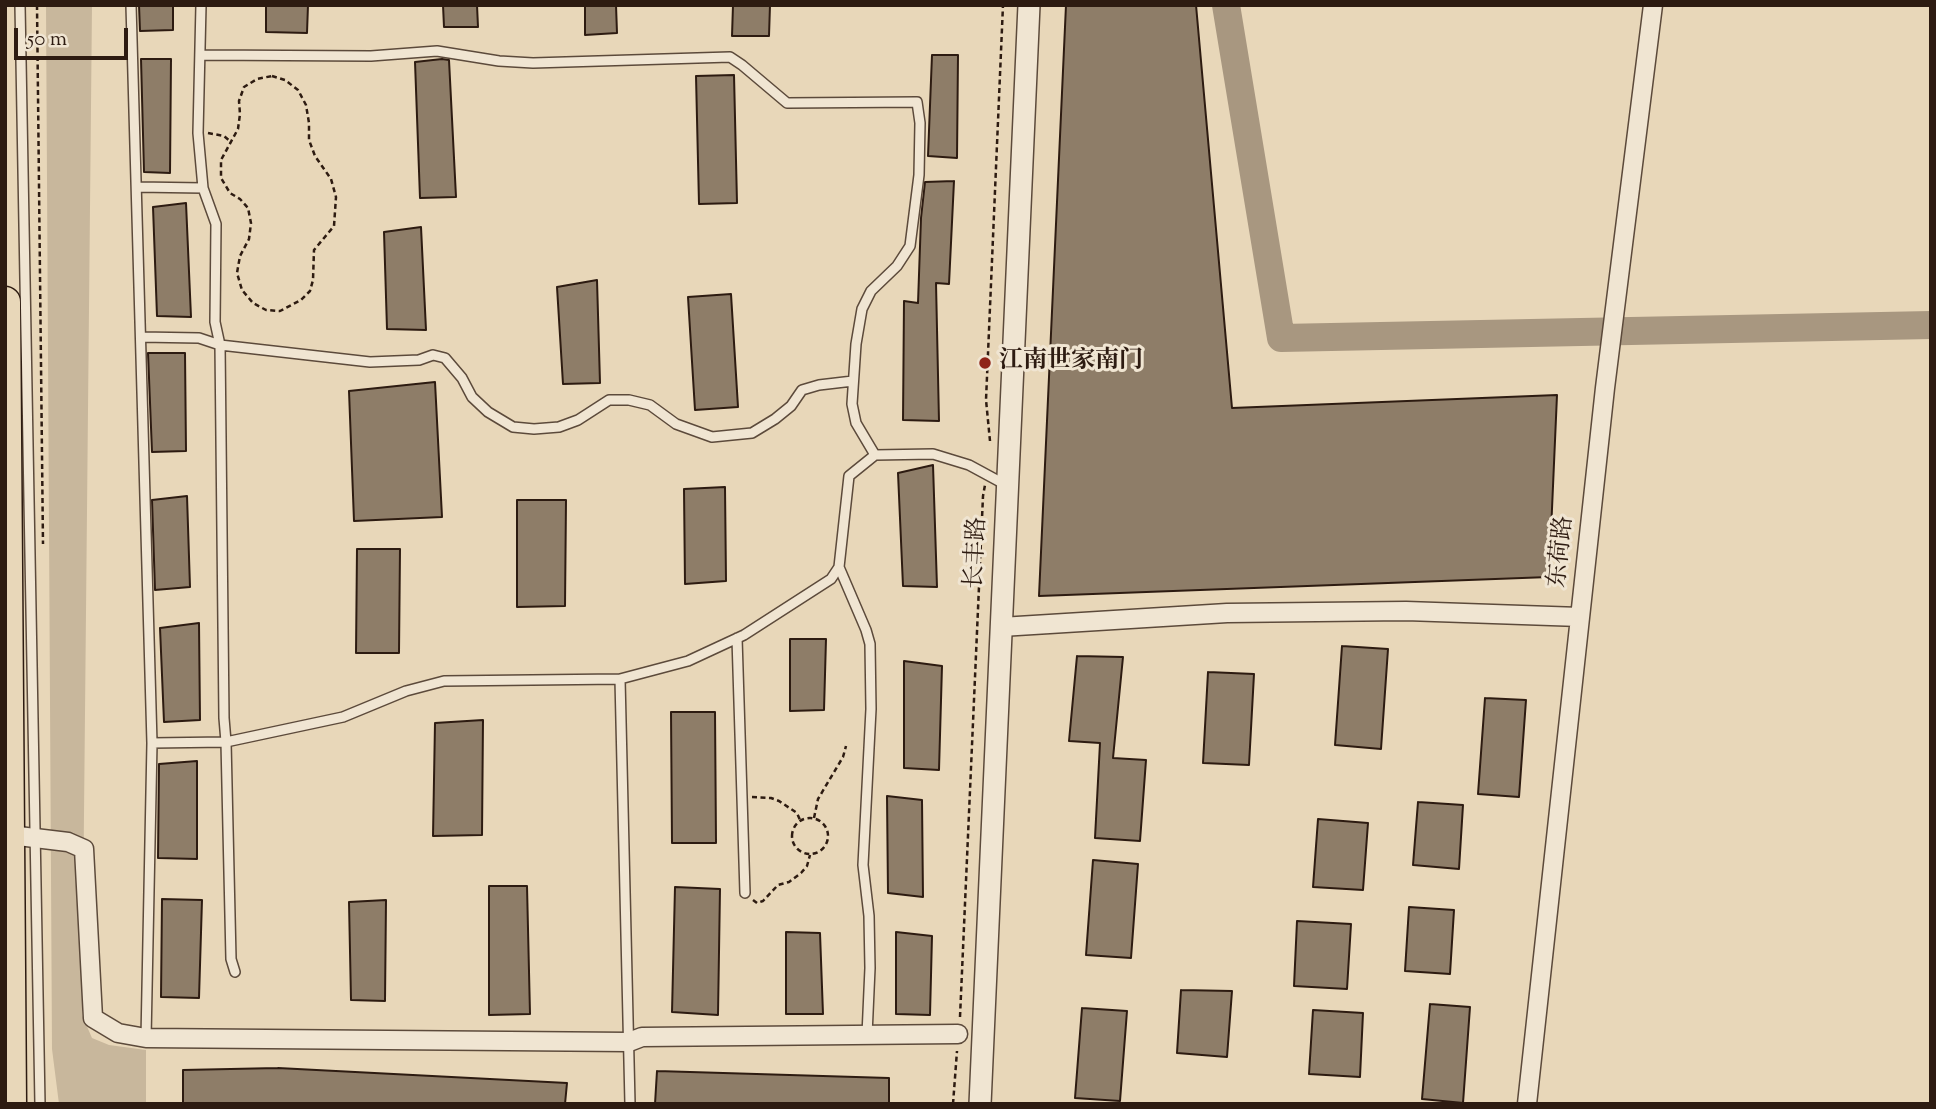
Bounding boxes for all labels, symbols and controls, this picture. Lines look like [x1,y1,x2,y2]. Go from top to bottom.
scale bar [18,14,131,58]
text: 50 m [27,25,67,55]
place label: 江南世家南门 [999,349,1143,377]
marker: 江南世家南门 [977,355,993,371]
street label: 东荷路 [1545,515,1581,589]
street label: 长丰路 [962,516,994,590]

